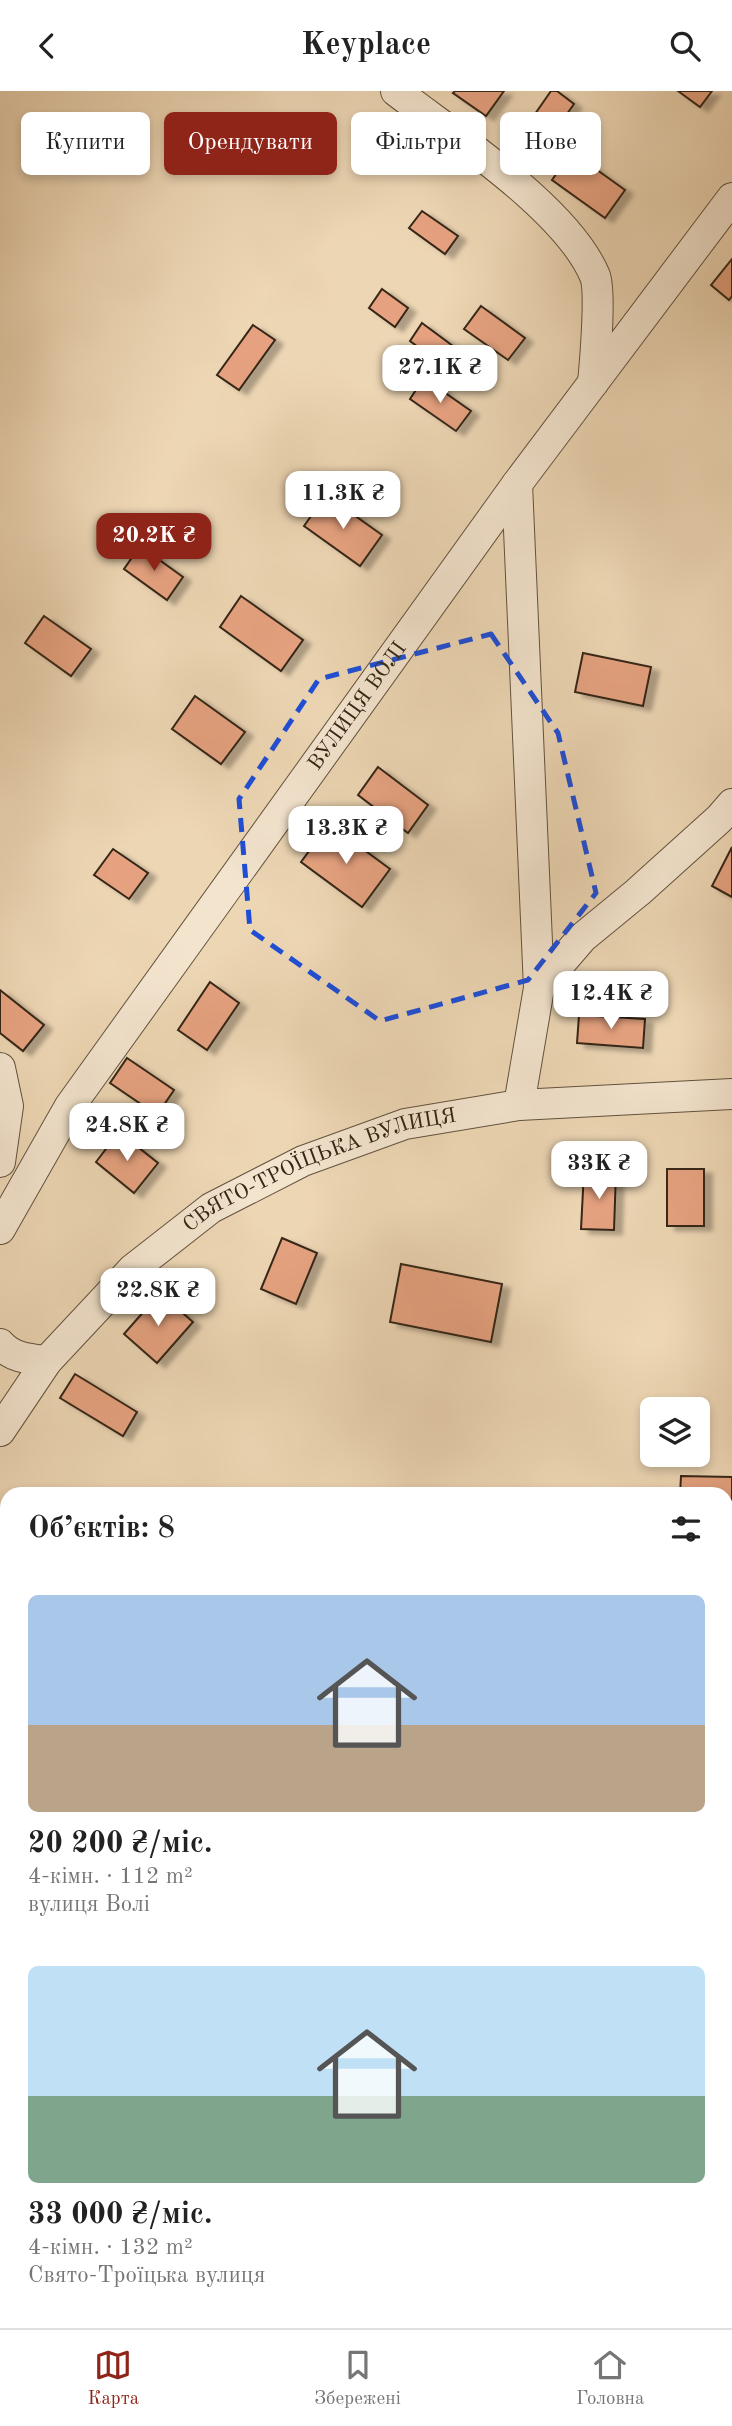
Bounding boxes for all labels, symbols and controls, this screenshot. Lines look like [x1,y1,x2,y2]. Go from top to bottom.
icon: back [28,27,66,65]
icon: search [666,27,704,65]
text: Keyplace [301,30,431,62]
chip: Купити [21,112,150,175]
chip: Орендувати [164,112,337,175]
chip: Фільтри [351,112,486,175]
chip: Нове [500,112,601,175]
pin: 27.1K ₴ [375,345,505,405]
text: 27.1K ₴ [398,356,482,379]
pin: 11.3K ₴ [278,471,408,531]
text: 11.3K ₴ [301,482,385,505]
pin: 20.2K ₴ [89,513,219,573]
text: 20.2K ₴ [112,524,196,547]
street label: ВУЛИЦЯ ВОЛІ [304,638,410,774]
pin: 13.3K ₴ [281,807,411,866]
text: 13.3K ₴ [304,817,388,840]
pin: 12.4K ₴ [546,971,676,1031]
text: 12.4K ₴ [569,982,653,1005]
pin: 24.8K ₴ [62,1103,192,1163]
street label: СВЯТО-ТРОЇЦЬКА ВУЛИЦЯ [179,1105,458,1236]
text: 24.8K ₴ [85,1114,169,1137]
pin: 33K ₴ [550,1141,648,1201]
text: 33K ₴ [567,1152,631,1175]
pin: 22.8K ₴ [93,1269,223,1328]
text: 22.8K ₴ [116,1279,200,1302]
map controls [640,1397,710,1467]
button: layers [640,1397,710,1467]
icon: filters [667,1510,705,1548]
text: Об’єктів: 8 [28,1514,175,1544]
icon: home [304,1640,430,1766]
text: 20 200 ₴/міс. [28,1829,212,1859]
text: 4-кімн. · 112 m² [28,1865,193,1888]
text: вулиця Волі [28,1893,150,1916]
icon: home [304,2011,430,2137]
text: 33 000 ₴/міс. [28,2200,212,2230]
text: 4-кімн. · 132 m² [28,2236,193,2259]
text: Свято-Троїцька вулиця [28,2264,265,2287]
tab: Карта [88,2346,139,2411]
tab: Збережені [314,2346,401,2411]
tab: Головна [576,2346,644,2411]

